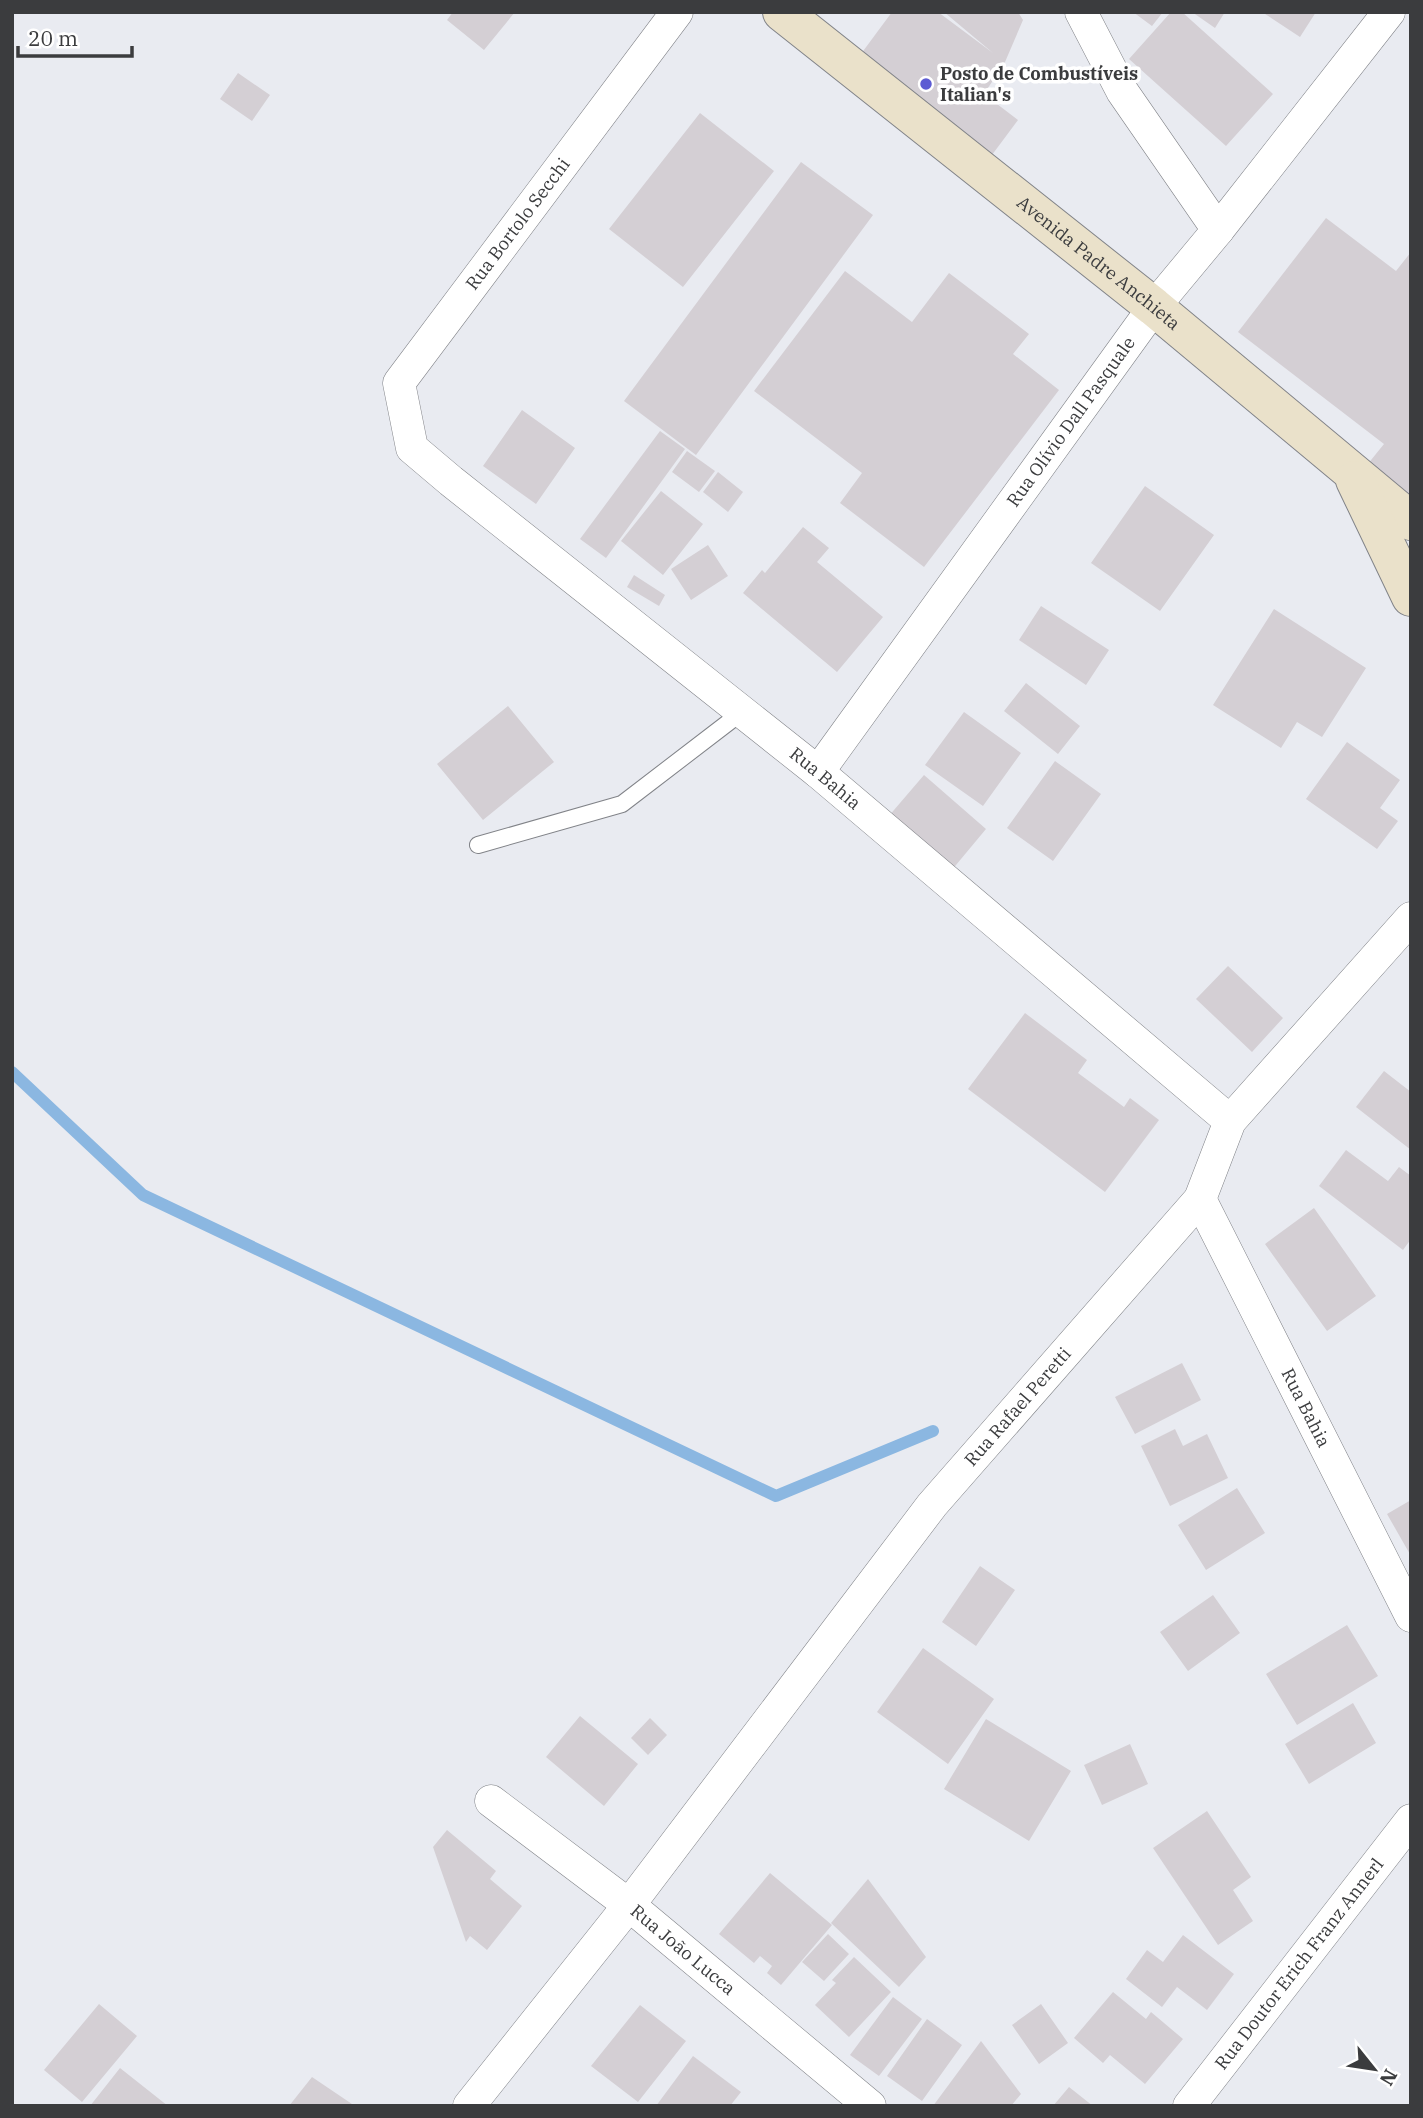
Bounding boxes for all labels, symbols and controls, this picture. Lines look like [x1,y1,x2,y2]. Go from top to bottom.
scale bar [18,14,131,58]
text: 20 m [28,24,78,52]
place label: Posto de Combustíveis Italian's [940,62,1138,106]
marker: Posto de Combustíveis Italian's [918,76,934,92]
street label: Rua Bortolo Secchi [460,153,575,294]
street label: Avenida Padre Anchieta [1012,191,1185,335]
street label: Rua Olívio Dall Pasquale [1001,332,1140,511]
street label: Rua Bahia [785,742,866,814]
street label: Rua Rafael Peretti [959,1342,1076,1471]
street label: Rua Bahia [1276,1364,1336,1451]
street label: Rua Doutor Erich Franz Annerl [1210,1853,1388,2074]
street label: Rua João Lucca [626,1899,740,2000]
north arrow [1339,2034,1409,2104]
text: N [1375,2065,1403,2090]

